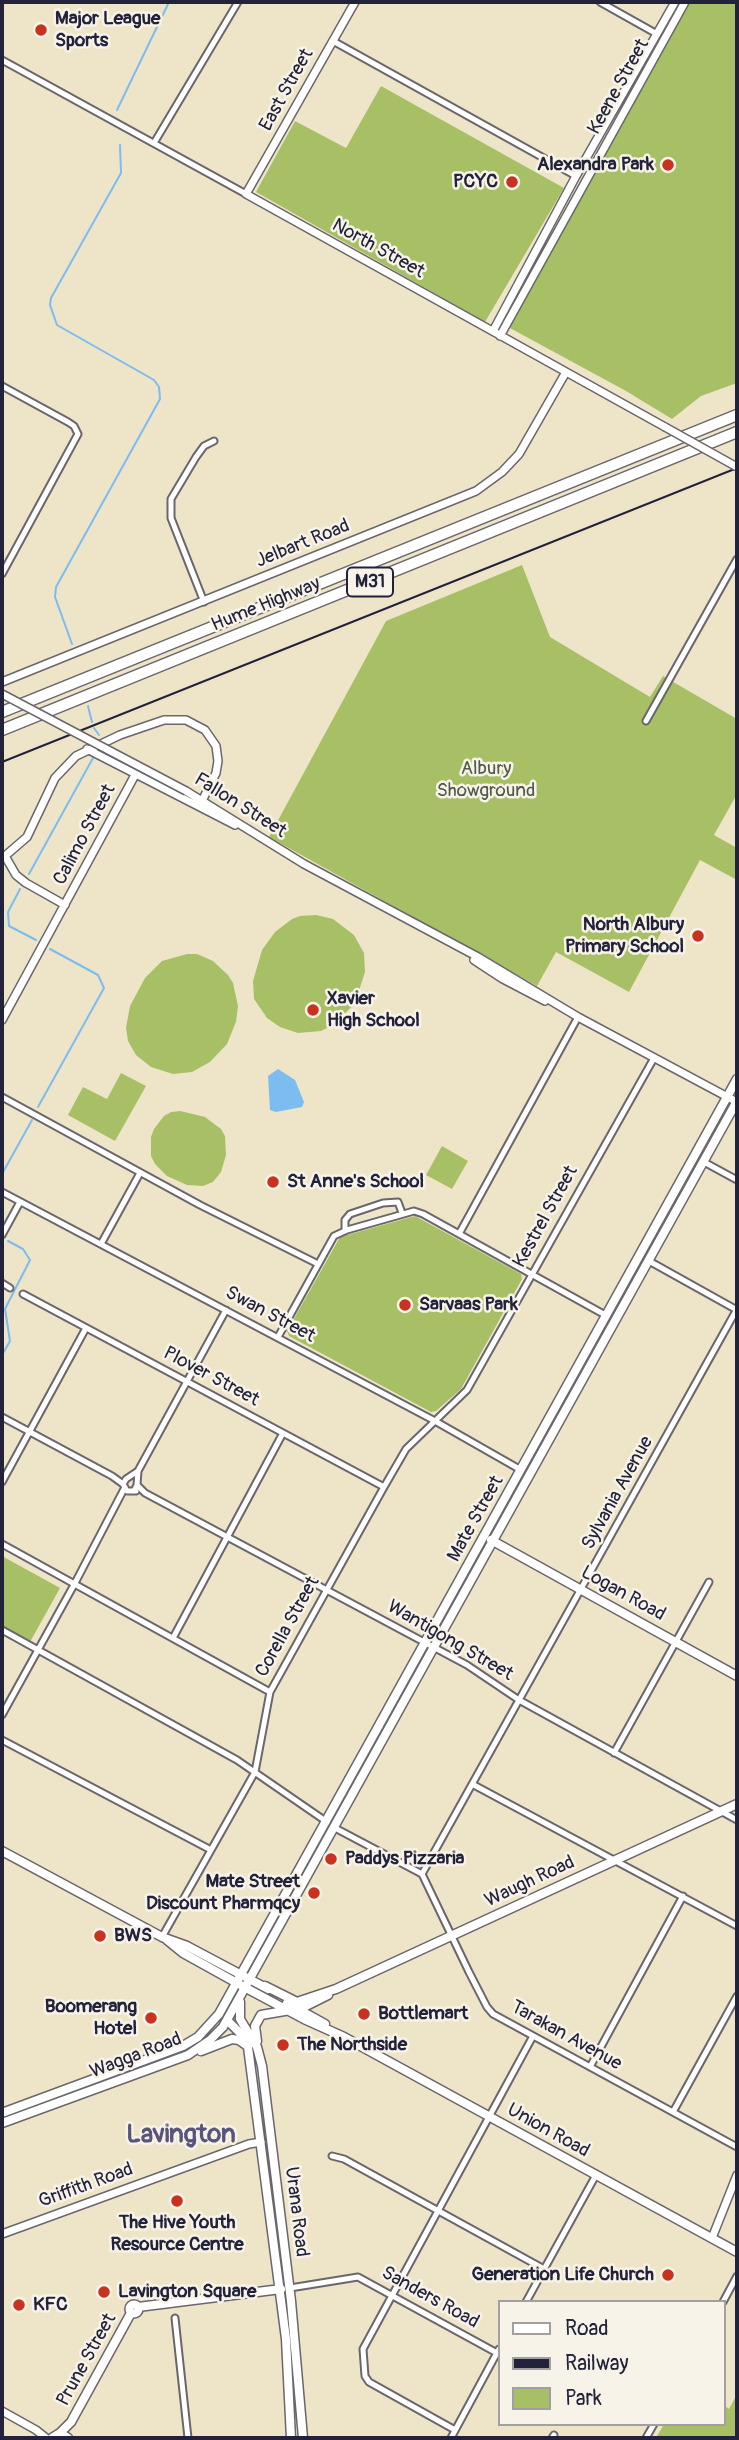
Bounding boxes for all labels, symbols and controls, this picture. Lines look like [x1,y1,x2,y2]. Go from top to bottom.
place label: Major League Sports [55,8,160,52]
marker: Major League Sports [33,22,49,38]
street label: Keene Street [583,35,655,139]
street label: East Street [255,45,319,135]
place label: Alexandra Park [537,154,654,176]
marker: Alexandra Park [660,157,676,173]
place label: PCYC [453,171,498,193]
marker: PCYC [504,174,520,190]
street label: North Street [328,214,428,284]
street label: Jelbart Road [253,515,353,573]
road number: M31 [347,568,393,596]
street label: Hume Highway [208,573,324,637]
park label: Albury Showground [437,758,535,802]
street label: Fallon Street [190,769,290,843]
street label: Calimo Street [49,781,121,889]
place label: North Albury Primary School [565,914,684,958]
marker: North Albury Primary School [690,928,706,944]
place label: Xavier High School [327,988,420,1032]
marker: Xavier High School [305,1002,321,1018]
street label: Kestrel Street [509,1162,583,1272]
place label: St Anne's School [287,1171,424,1193]
marker: St Anne's School [265,1174,281,1190]
street label: Swan Street [221,1282,319,1348]
place label: Sarvaas Park [419,1294,518,1316]
marker: Sarvaas Park [397,1297,413,1313]
street label: Plover Street [159,1342,263,1412]
street label: Sylvania Avenue [577,1432,659,1554]
street label: Mate Street [443,1472,509,1566]
street label: Logan Road [577,1561,669,1627]
street label: Corella Street [251,1573,325,1681]
street label: Wantigong Street [383,1596,517,1686]
place label: Paddys Pizzaria [345,1848,464,1870]
marker: Paddys Pizzaria [323,1851,339,1867]
street label: Waugh Road [482,1851,578,1913]
place label: Mate Street Discount Pharmqcy [146,1871,300,1915]
marker: Mate Street Discount Pharmqcy [306,1885,322,1901]
place label: BWS [114,1925,152,1947]
marker: BWS [92,1928,108,1944]
place label: Boomerang Hotel [45,1996,137,2040]
street label: Tarakan Avenue [507,1996,625,2076]
place label: Bottlemart [378,2003,468,2025]
marker: Bottlemart [356,2006,372,2022]
marker: Boomerang Hotel [143,2010,159,2026]
street label: Wagga Road [87,2028,185,2084]
place label: The Northside [297,2034,407,2056]
marker: The Northside [275,2037,291,2053]
street label: Union Road [503,2099,593,2163]
district label: Lavington [126,2119,236,2151]
street label: Griffith Road [36,2158,136,2214]
street label: Urana Road [279,2166,313,2258]
marker: The Hive Youth Resource Centre [169,2193,185,2209]
place label: The Hive Youth Resource Centre [110,2212,244,2256]
street label: Sanders Road [377,2262,483,2334]
place label: Generation Life Church [472,2264,654,2286]
marker: Generation Life Church [660,2267,676,2283]
place label: Lavington Square [118,2281,256,2303]
marker: Lavington Square [96,2284,112,2300]
place label: KFC [33,2294,68,2316]
marker: KFC [11,2297,27,2313]
legend [498,2300,725,2426]
street label: Prune Street [52,2310,122,2410]
text: Road [565,2315,609,2342]
text: Railway [565,2350,629,2377]
text: Park [565,2385,602,2412]

